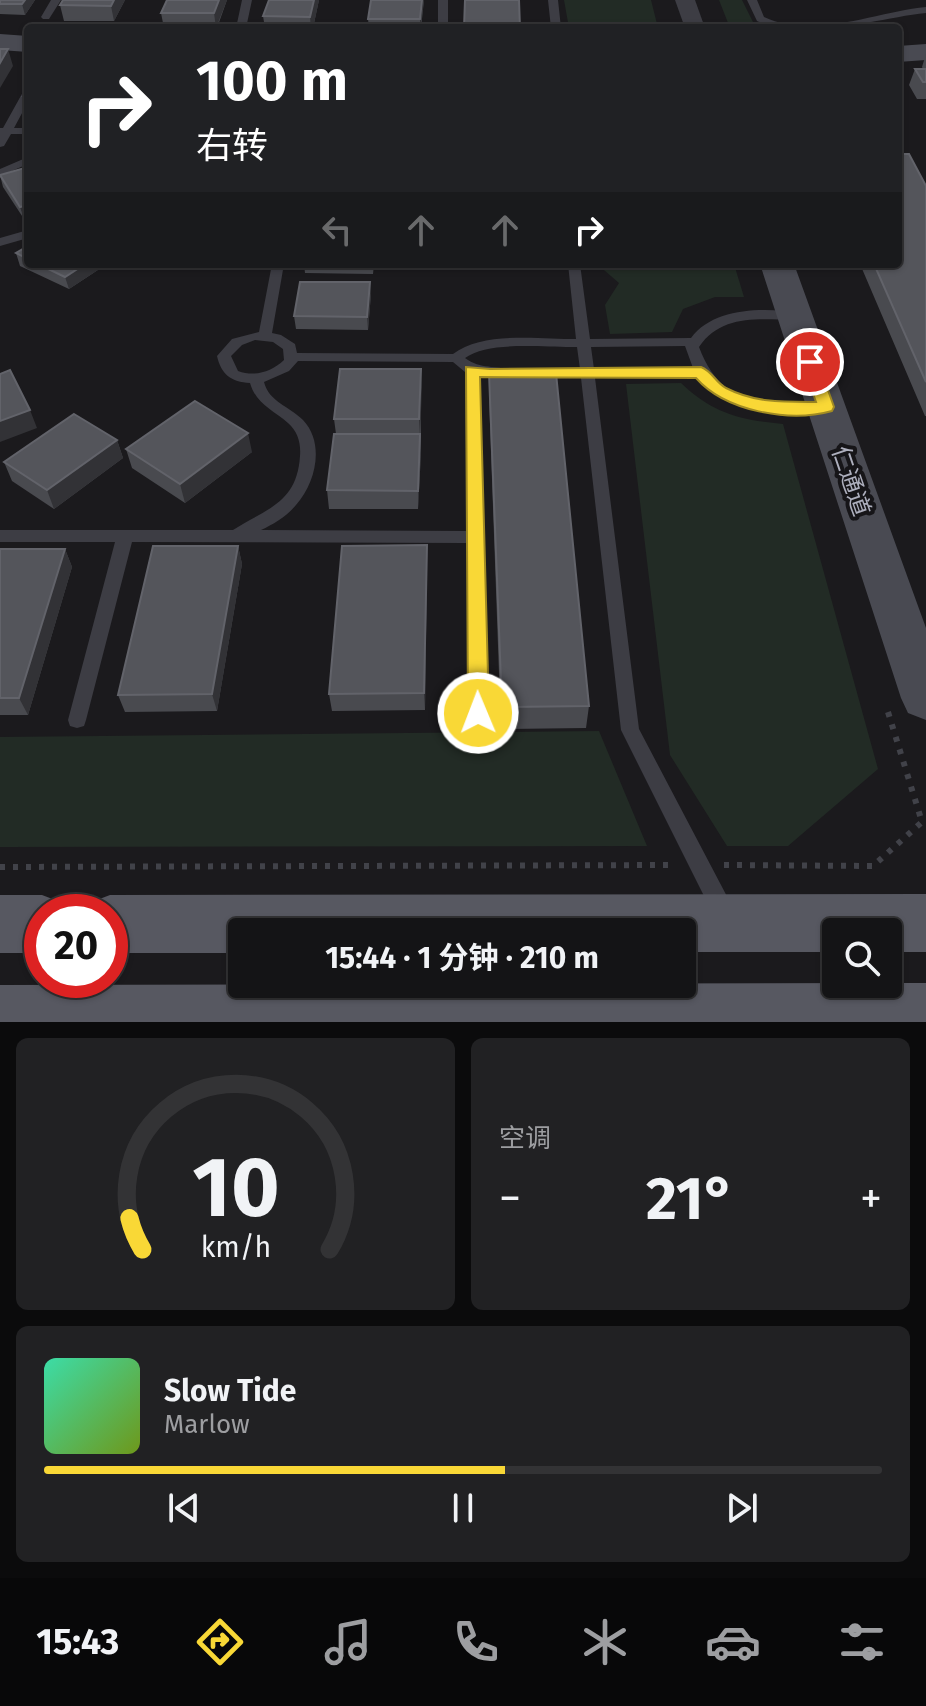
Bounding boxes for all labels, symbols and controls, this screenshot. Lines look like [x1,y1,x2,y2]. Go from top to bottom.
text: 100 m [196,48,348,115]
icon: right [64,56,168,160]
text: 右转 [196,124,268,168]
icon: left [315,208,359,252]
icon: ahead [399,208,443,252]
icon: ahead [483,208,527,252]
icon: right [567,208,611,252]
pin [776,328,844,396]
icon: arrive [788,340,832,384]
street label: 仁通道 [826,442,876,520]
position arrow [436,671,520,755]
speed limit sign: 20 [24,894,128,998]
map controls [822,918,902,998]
button: search [822,918,902,998]
text: 15:44 · 1 分钟 · 210 m [325,940,599,976]
text: 空调 [499,1123,551,1154]
text: 10 [192,1138,279,1238]
text: 21° [646,1163,735,1235]
text: − [499,1172,521,1225]
text: + [860,1172,882,1225]
text: km/h [200,1230,271,1265]
text: Slow Tide [164,1373,296,1409]
text: Marlow [164,1409,250,1440]
icon: previous [162,1486,206,1530]
icon: pause [441,1486,485,1530]
icon: next [720,1486,764,1530]
icon: directions [192,1614,248,1670]
icon: music [320,1614,376,1670]
icon: phone [448,1614,504,1670]
icon: climate [577,1614,633,1670]
icon: car [705,1614,761,1670]
icon: filters [834,1614,890,1670]
text: 15:43 [36,1620,119,1664]

